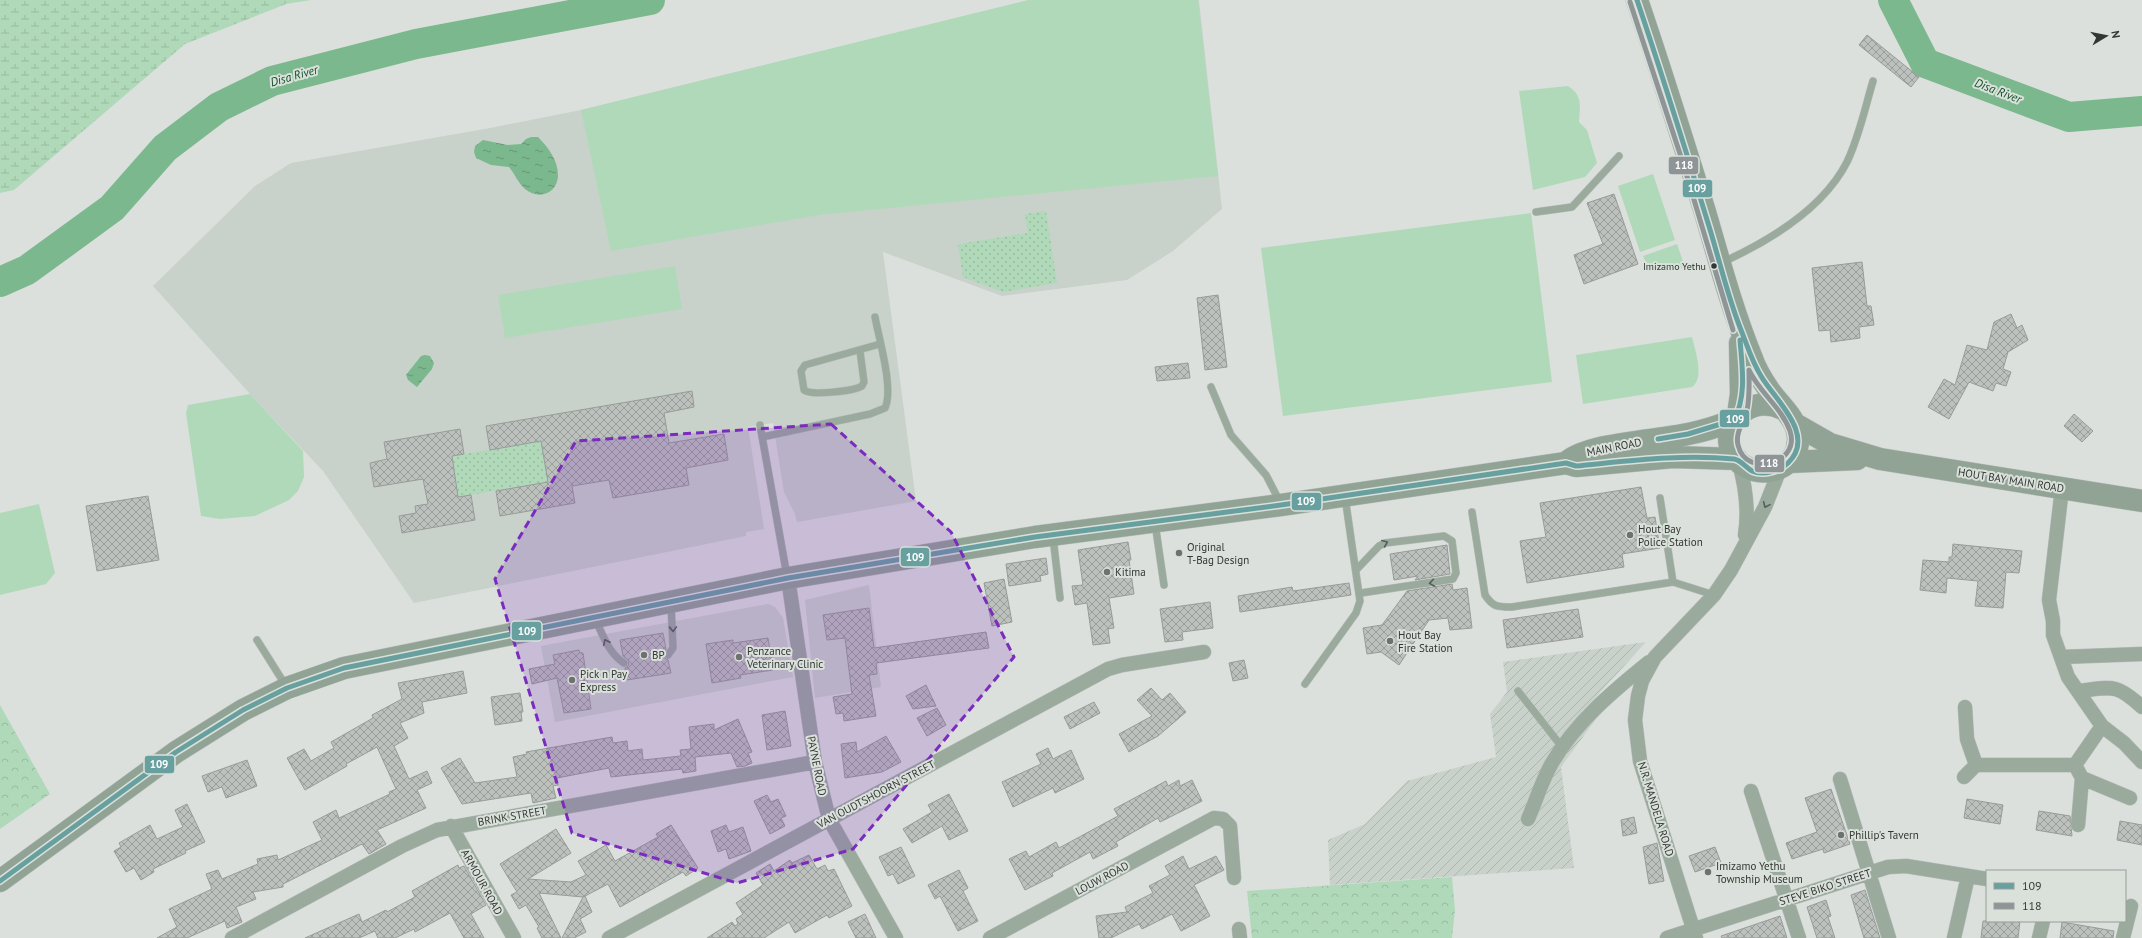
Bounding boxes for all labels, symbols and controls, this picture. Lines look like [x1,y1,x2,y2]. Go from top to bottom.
north arrow [2086,16,2126,56]
text: N [2108,29,2123,39]
water label: Disa River [268,61,320,89]
water label: Disa River [1973,75,2025,107]
line badge: 118 [1668,156,1699,175]
text: 118 [1675,158,1693,172]
line badge: 109 [1682,179,1713,198]
text: 109 [1688,181,1706,195]
place label: Imizamo Yethu [1643,260,1706,273]
marker: Imizamo Yethu [1709,261,1719,271]
line badge: 109 [1719,409,1750,428]
text: 109 [1726,412,1744,426]
street label: MAIN ROAD [1585,435,1643,459]
line badge: 118 [1754,454,1785,473]
text: 118 [1760,456,1778,470]
street label: HOUT BAY MAIN ROAD [1957,465,2065,495]
line badge: 109 [1291,492,1322,511]
text: 109 [1297,494,1315,508]
one-way arrow [1762,501,1770,508]
place label: Hout Bay Police Station [1638,522,1703,549]
marker: Hout Bay Police Station [1625,530,1635,540]
place label: Original T-Bag Design [1187,540,1249,567]
one-way arrow [1382,540,1389,548]
line badge: 109 [900,547,930,567]
marker: Original T-Bag Design [1174,548,1184,558]
text: 109 [906,550,924,564]
place label: Kitima [1115,565,1146,579]
marker: Kitima [1102,567,1112,577]
one-way arrow [1428,578,1435,587]
line badge: 109 [511,621,542,641]
text: 109 [518,624,536,638]
one-way arrow [668,626,677,632]
place label: Hout Bay Fire Station [1398,628,1453,655]
marker: Hout Bay Fire Station [1385,636,1395,646]
one-way arrow [604,639,611,646]
place label: Penzance Veterinary Clinic [746,644,823,671]
place label: BP [652,648,665,662]
marker: BP [639,650,649,660]
marker: Penzance Veterinary Clinic [734,652,744,662]
place label: Pick n Pay Express [580,667,628,694]
marker: Pick n Pay Express [567,675,577,685]
street label: PAYNE ROAD [804,735,830,797]
line badge: 109 [144,755,175,774]
text: 109 [150,757,168,771]
street label: VAN OUDTSHOORN STREET [814,757,937,832]
street label: N.R. MANDELA ROAD [1635,760,1677,858]
street label: BRINK STREET [477,803,547,829]
place label: Phillip's Tavern [1849,828,1919,842]
marker: Phillip's Tavern [1836,830,1846,840]
street label: ARMOUR ROAD [458,847,506,917]
street label: LOUW ROAD [1073,858,1131,898]
place label: Imizamo Yethu Township Museum [1716,859,1803,886]
street label: STEVE BIKO STREET [1777,866,1873,908]
marker: Imizamo Yethu Township Museum [1703,867,1713,877]
legend [1986,870,2126,922]
text: 109 [2022,878,2042,893]
text: 118 [2022,898,2042,913]

